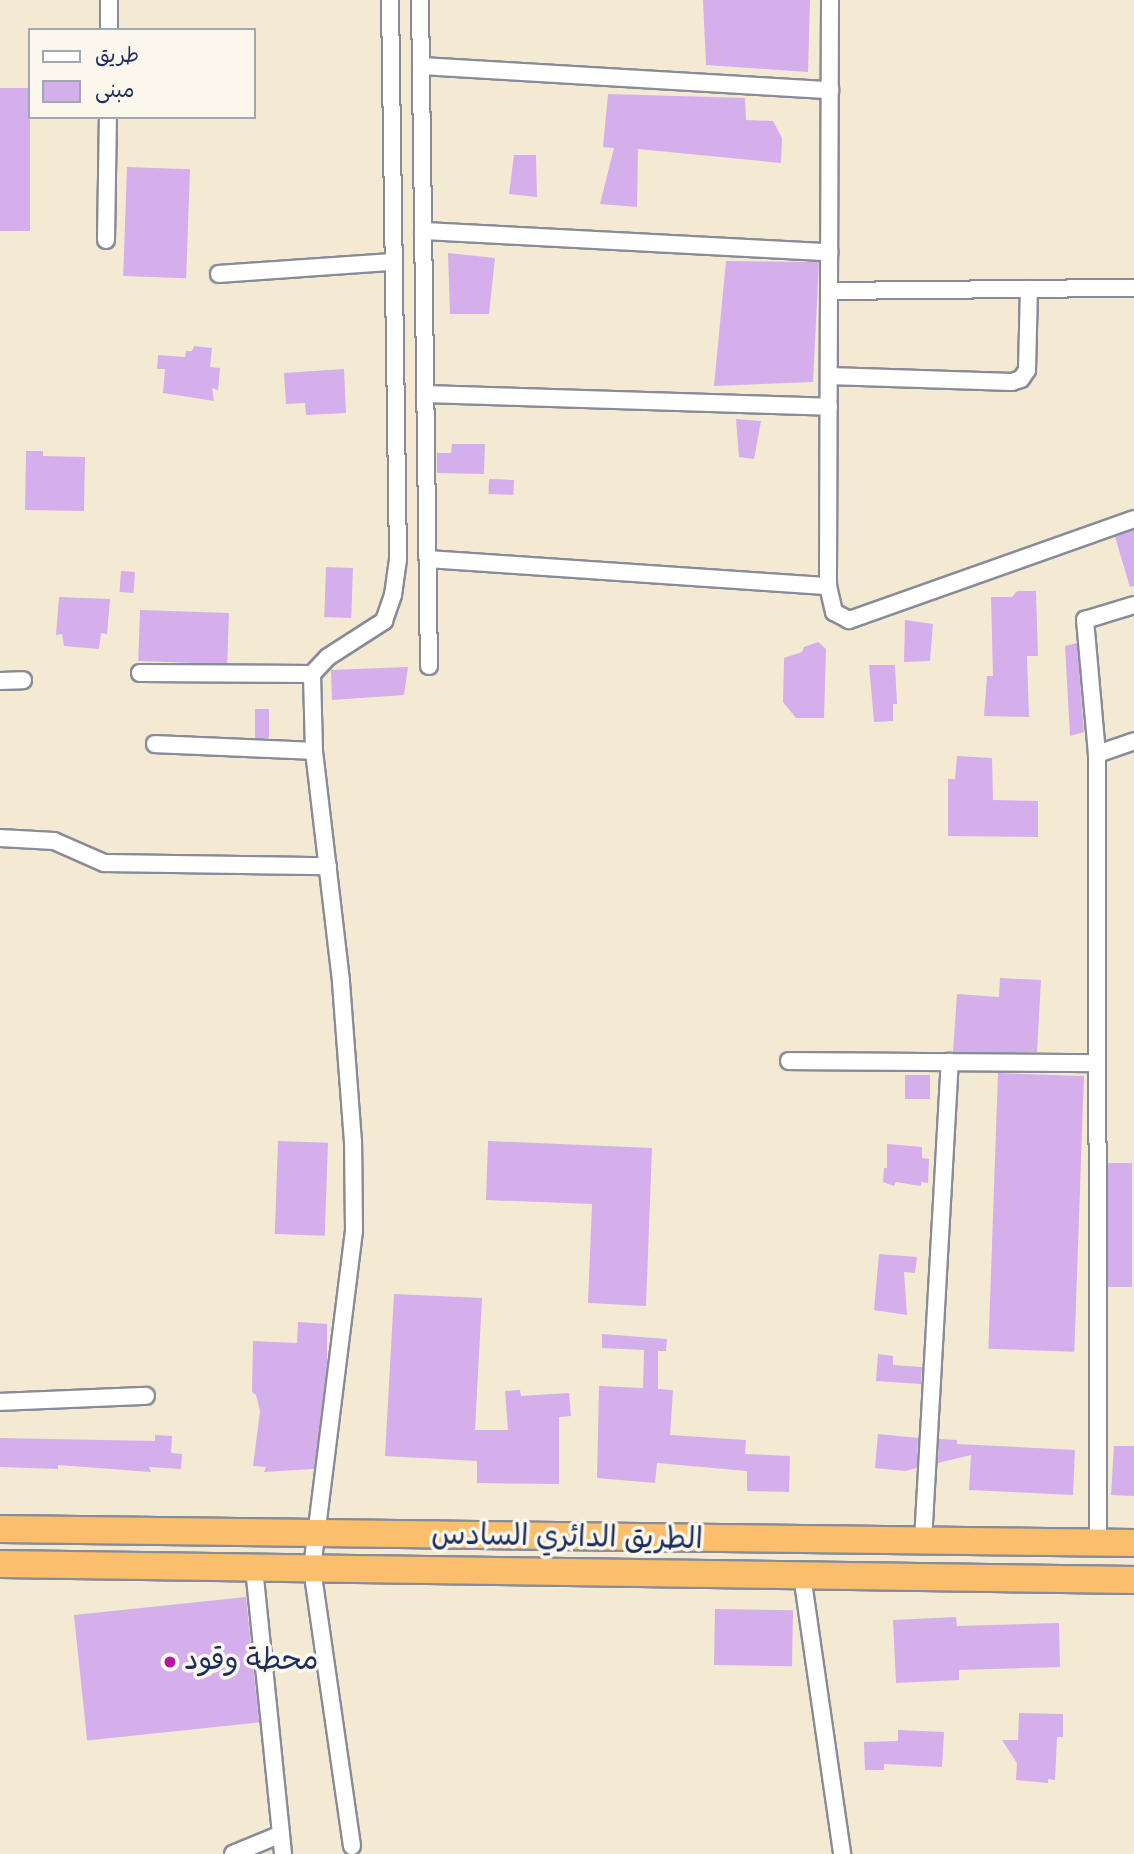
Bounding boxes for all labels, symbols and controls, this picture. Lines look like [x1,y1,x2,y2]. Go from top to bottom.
legend [28,28,256,119]
text: طريق [95,42,139,72]
text: مبنى [95,77,134,107]
street label: الطريق الدائري السادس [431,1519,703,1559]
place label: محطة وقود [184,1644,319,1680]
marker: محطة وقود [162,1654,178,1670]

